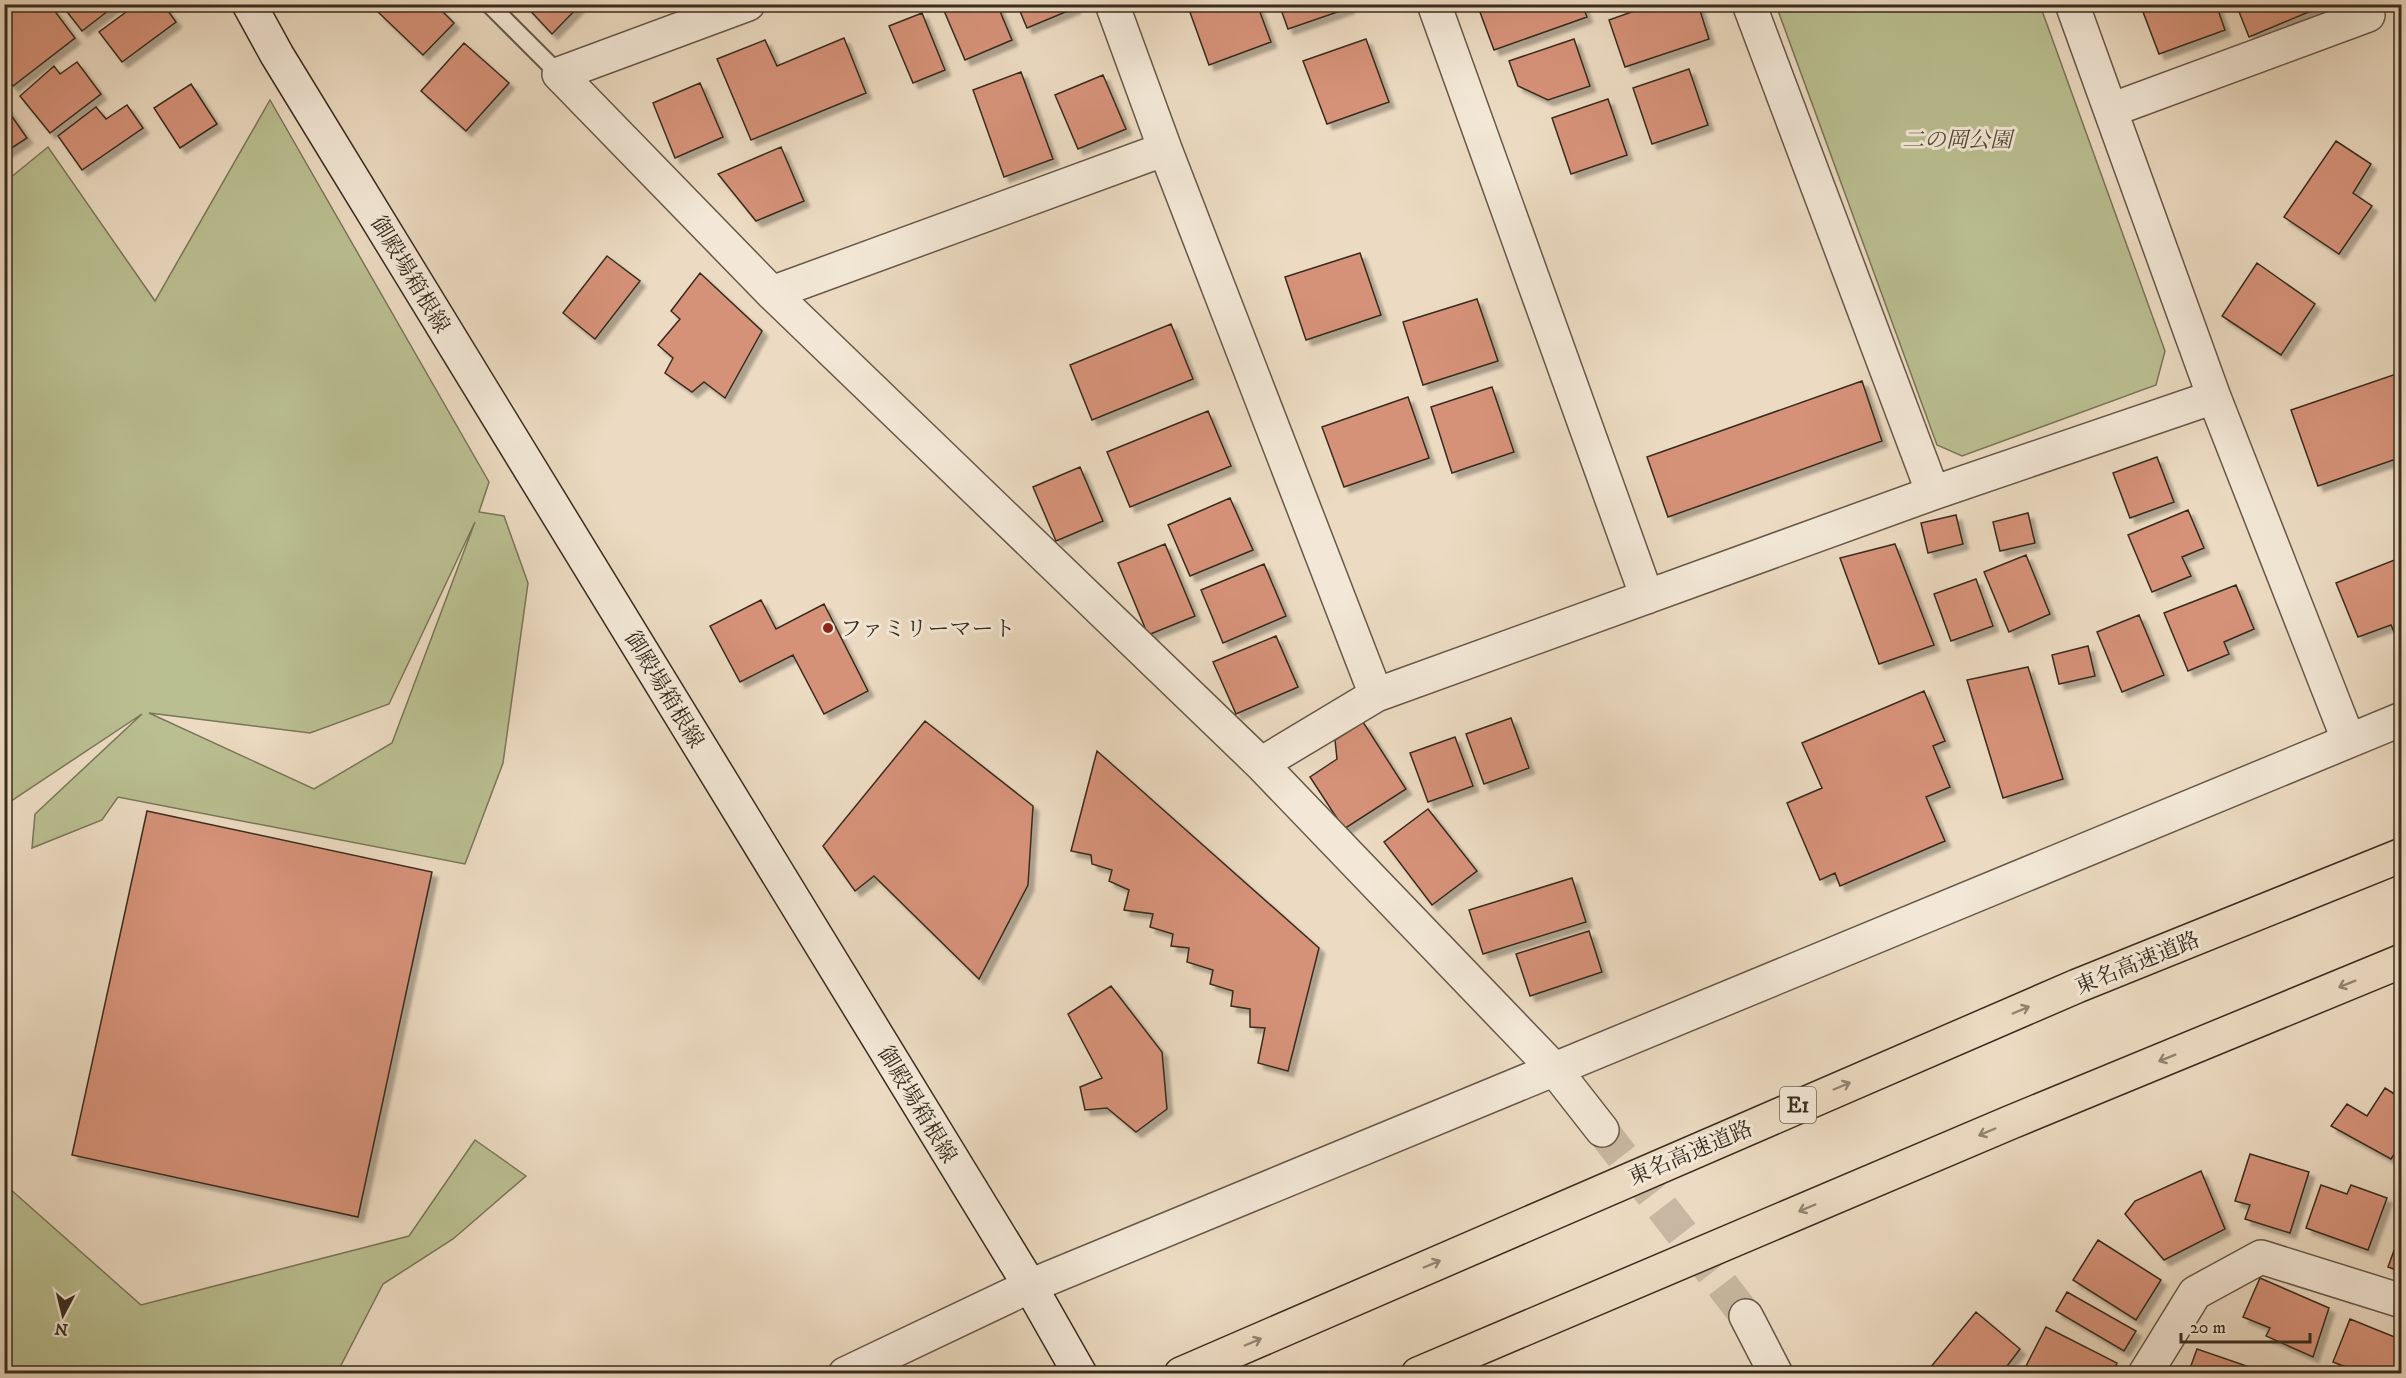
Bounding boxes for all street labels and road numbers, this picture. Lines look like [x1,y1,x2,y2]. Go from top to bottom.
street label: 御殿場箱根線 [364,211,455,338]
street label: 御殿場箱根線 [618,626,709,753]
street label: 東名高速道路 [2071,926,2204,1001]
street label: 御殿場箱根線 [871,1041,962,1168]
road number: E1 [1780,1087,1816,1123]
street label: 東名高速道路 [1625,1115,1757,1192]

